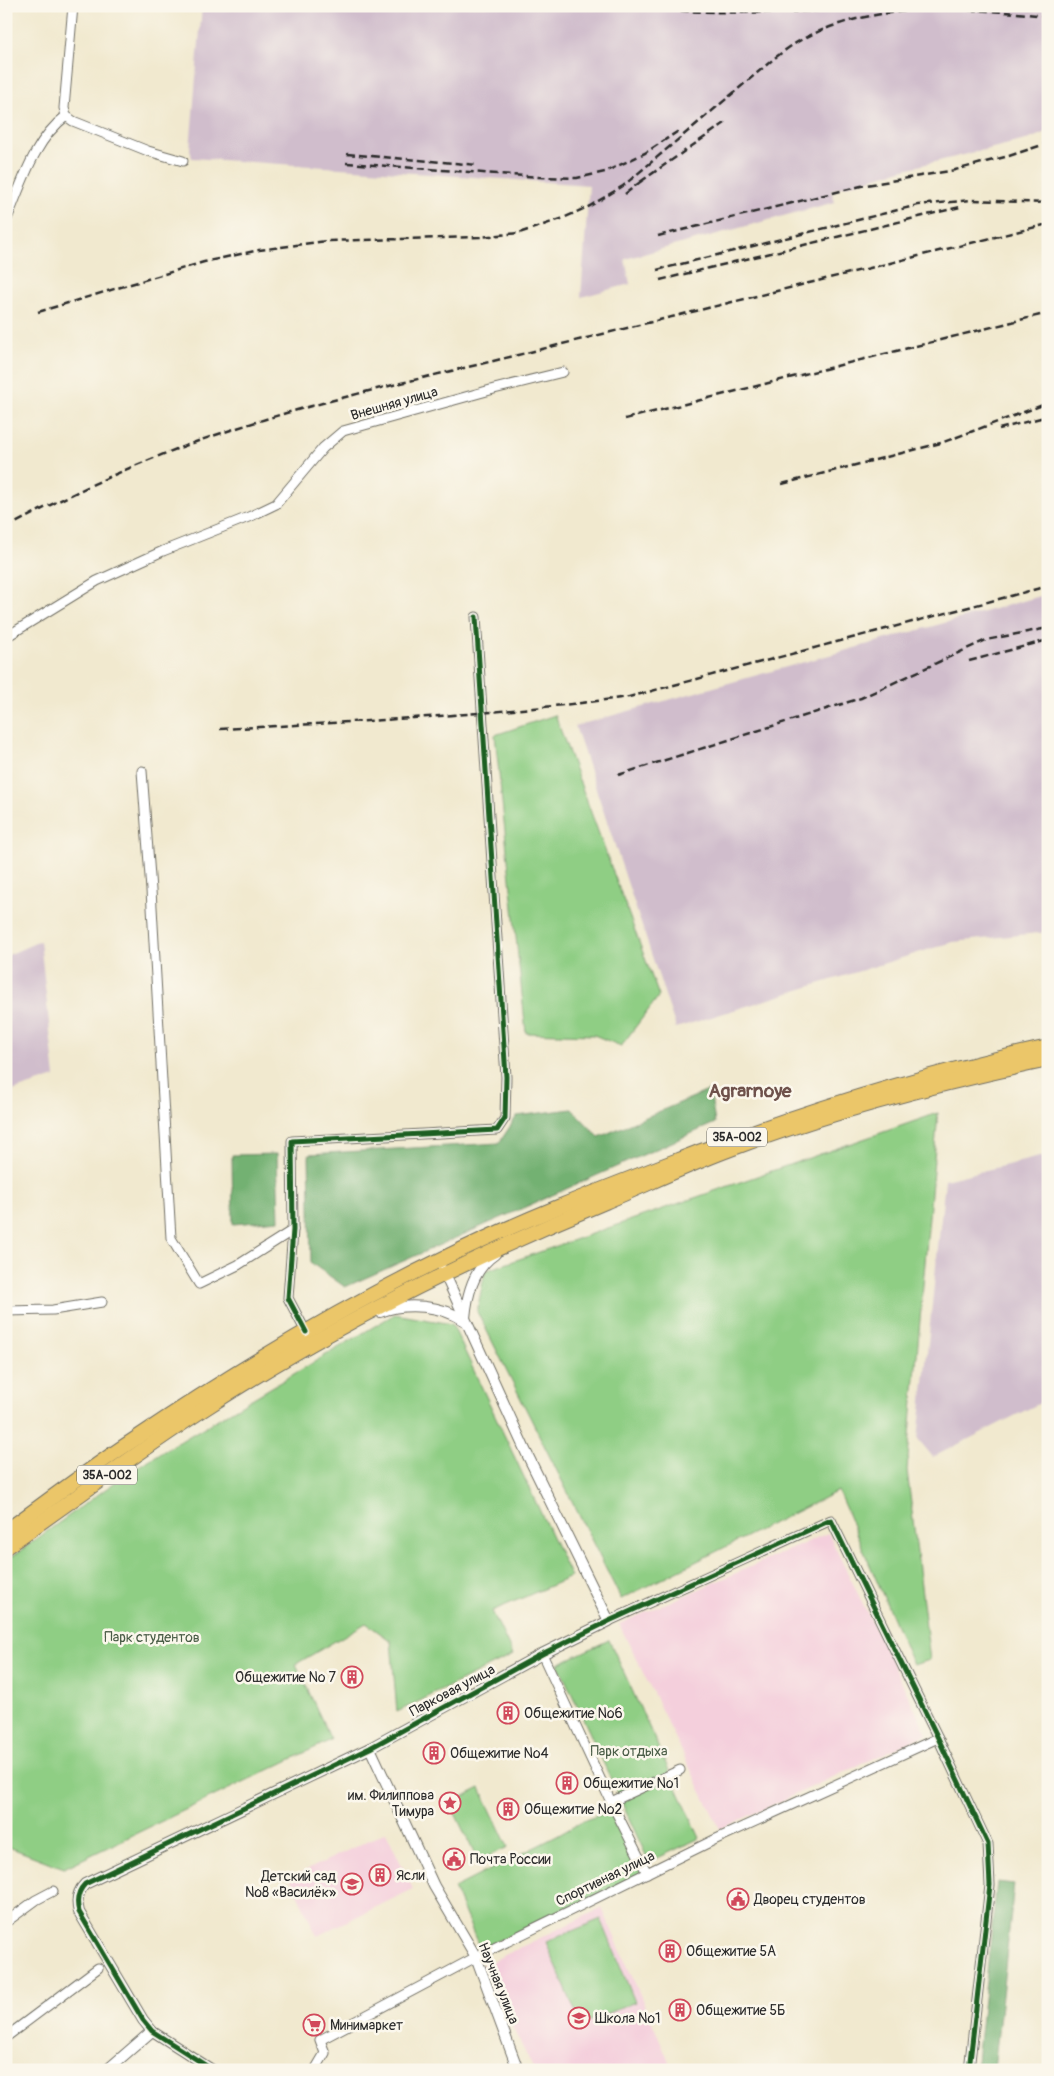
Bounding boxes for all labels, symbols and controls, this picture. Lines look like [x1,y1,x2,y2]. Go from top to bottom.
street label: Внешняя улица [349,383,440,424]
district label: Agrarnoye [709,1079,792,1103]
road number: 35А-002 [707,1128,767,1146]
road number: 35А-002 [77,1466,137,1484]
park label: Парк студентов [104,1629,200,1646]
street label: Парковая улица [407,1661,498,1720]
building icon: Общежитие № 7 [340,1665,364,1689]
place label: Общежитие № 7 [235,1669,337,1686]
building icon: Общежитие №6 [496,1701,520,1725]
place label: Общежитие №6 [524,1705,623,1722]
building icon: Общежитие №4 [422,1741,446,1765]
park label: Парк отдыха [590,1743,668,1760]
place label: Общежитие №4 [450,1745,549,1762]
building icon: Общежитие №1 [555,1771,579,1795]
place label: Общежитие №1 [583,1775,679,1792]
place label: им. Филиппова Тимура [348,1787,434,1820]
place icon: им. Филиппова Тимура [438,1791,462,1815]
building icon: Общежитие №2 [496,1797,520,1821]
place label: Общежитие №2 [524,1801,622,1818]
public building icon: Почта России [442,1847,466,1871]
street label: Спортивная улица [553,1847,657,1910]
place label: Почта России [470,1851,551,1868]
building icon: Ясли [368,1863,392,1887]
place label: Ясли [396,1867,425,1884]
place label: Детский сад №8 «Василёк» [245,1868,337,1901]
school or university icon: Детский сад №8 «Василёк» [340,1872,364,1896]
public building icon: Дворец студентов [726,1887,750,1911]
place label: Дворец студентов [753,1891,866,1908]
building icon: Общежитие 5А [658,1939,682,1963]
street label: Научная улица [474,1940,523,2026]
place label: Общежитие 5А [686,1943,776,1960]
building icon: Общежитие 5Б [668,1998,692,2022]
place label: Общежитие 5Б [696,2002,786,2019]
school or university icon: Школа №1 [567,2006,591,2030]
place label: Школа №1 [595,2010,661,2027]
supermarket icon: Минимаркет [302,2013,326,2037]
place label: Минимаркет [330,2017,403,2034]

